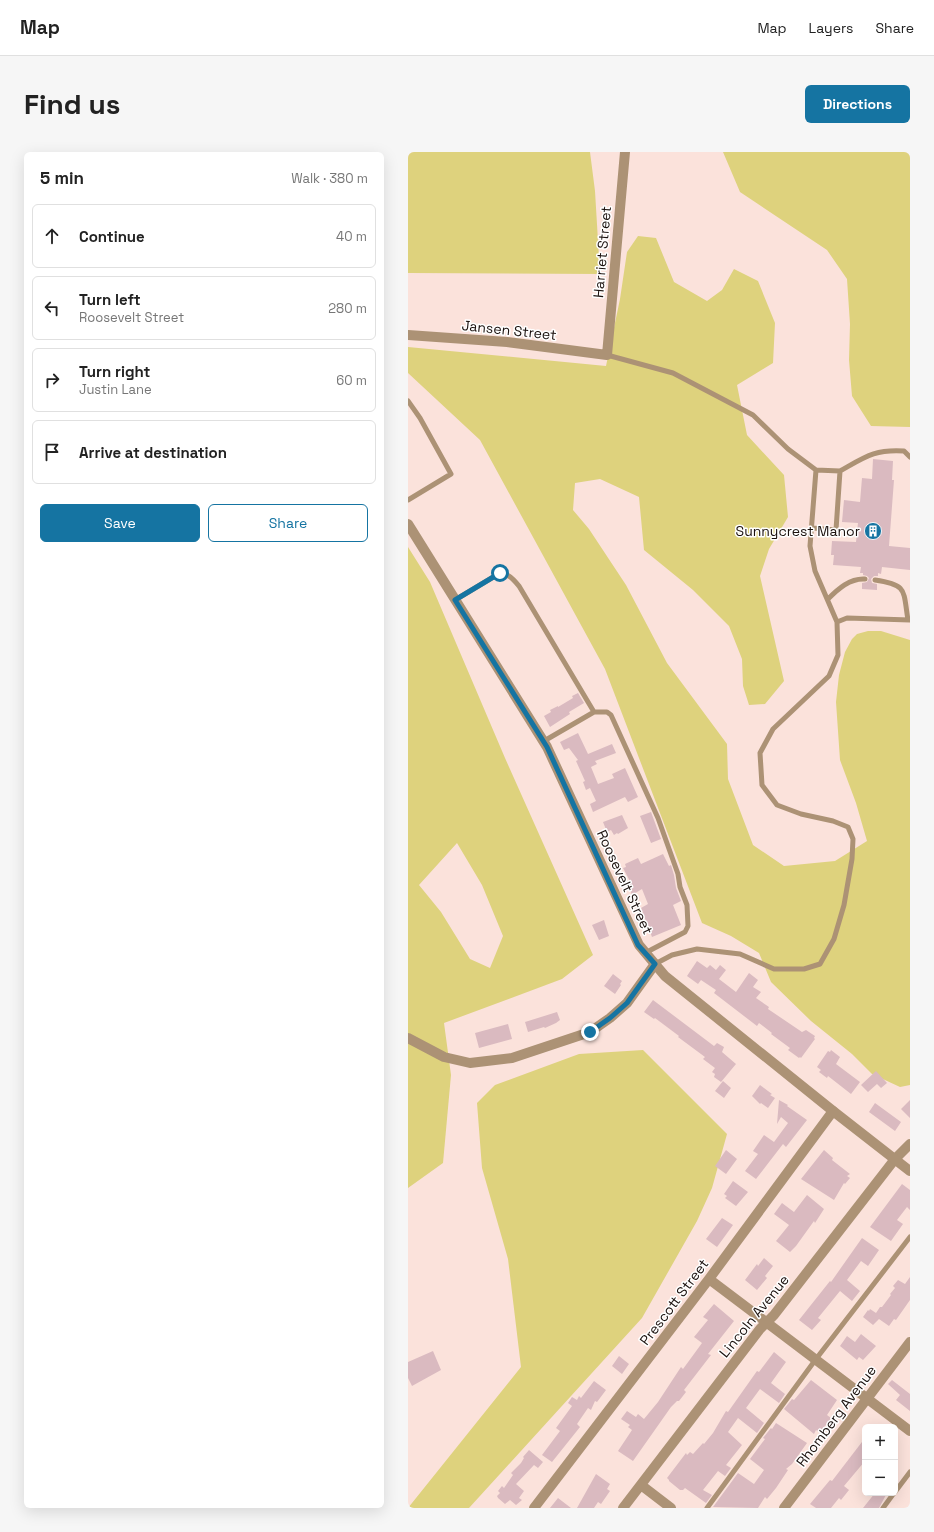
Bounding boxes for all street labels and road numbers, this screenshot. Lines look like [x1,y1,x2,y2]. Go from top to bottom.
street label: Harriet Street [589,205,615,299]
street label: Jansen Street [461,316,557,344]
street label: Roosevelt Street [593,827,657,937]
street label: Prescott Street [636,1255,712,1349]
street label: Lincoln Avenue [715,1271,793,1361]
street label: Rhomberg Avenue [792,1362,880,1470]

